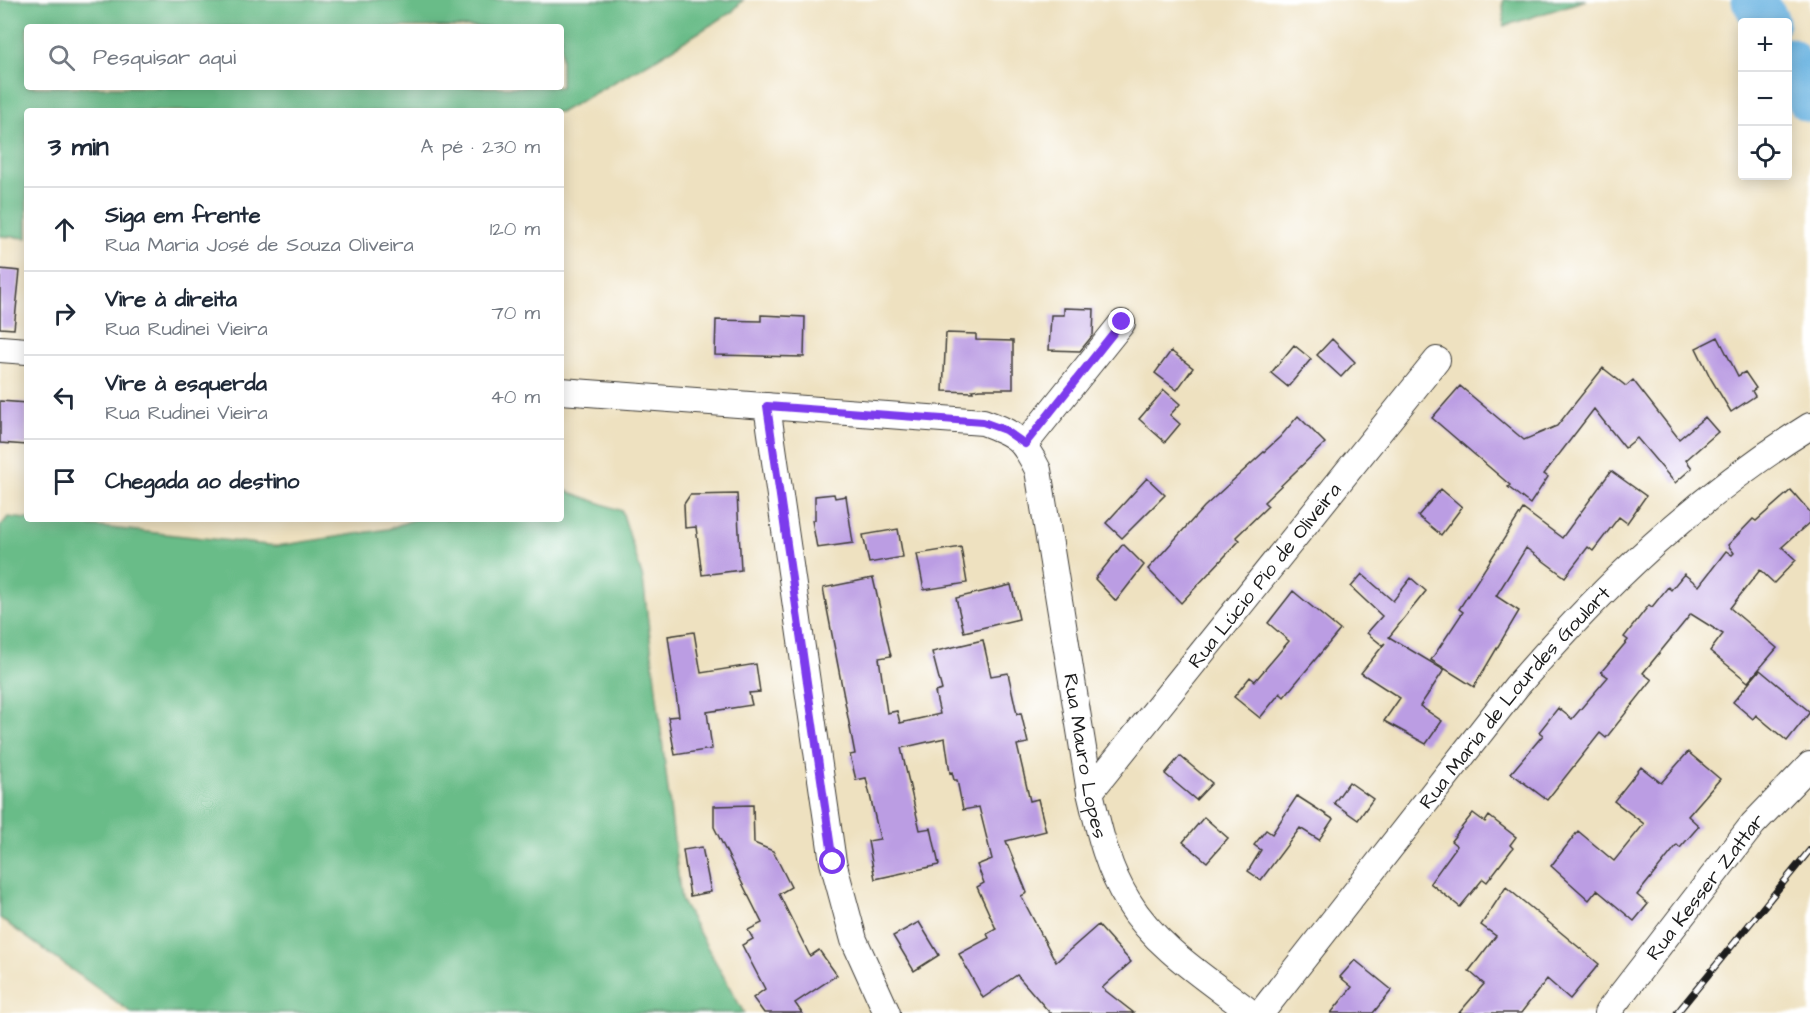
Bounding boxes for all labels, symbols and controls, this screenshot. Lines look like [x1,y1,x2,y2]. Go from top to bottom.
map controls [1738,18,1792,180]
button: + [1738,18,1792,72]
search box [24,24,564,90]
icon: search [45,41,78,74]
text: Pesquisar aqui [93,42,236,73]
button: − [1738,72,1792,126]
button: locate [1738,126,1792,180]
text: 3 min [48,129,109,165]
text: A pé · 230 m [421,133,540,161]
text: Siga em frente [105,200,261,231]
icon: ahead [48,213,81,246]
text: 120 m [490,215,540,243]
text: Rua Maria José de Souza Oliveira [105,231,414,259]
text: Vire à direita [105,284,237,315]
icon: right [48,297,81,330]
text: 70 m [492,299,540,327]
route end [1108,308,1134,334]
text: Rua Rudinei Vieira [105,315,268,343]
text: Vire à esquerda [105,368,267,399]
icon: left [48,381,81,414]
text: 40 m [490,383,540,411]
text: Rua Rudinei Vieira [105,399,268,427]
icon: arrive [48,465,81,498]
text: Chegada ao destino [105,466,299,497]
street label: Rua Lúcio Pio de Oliveira [1182,477,1348,675]
street label: Rua Maria de Lourdes Goulart [1413,580,1617,815]
street label: Rua Mauro Lopes [1056,672,1114,842]
street label: Rua Kesser Zattar [1640,807,1771,966]
route start [819,848,845,874]

